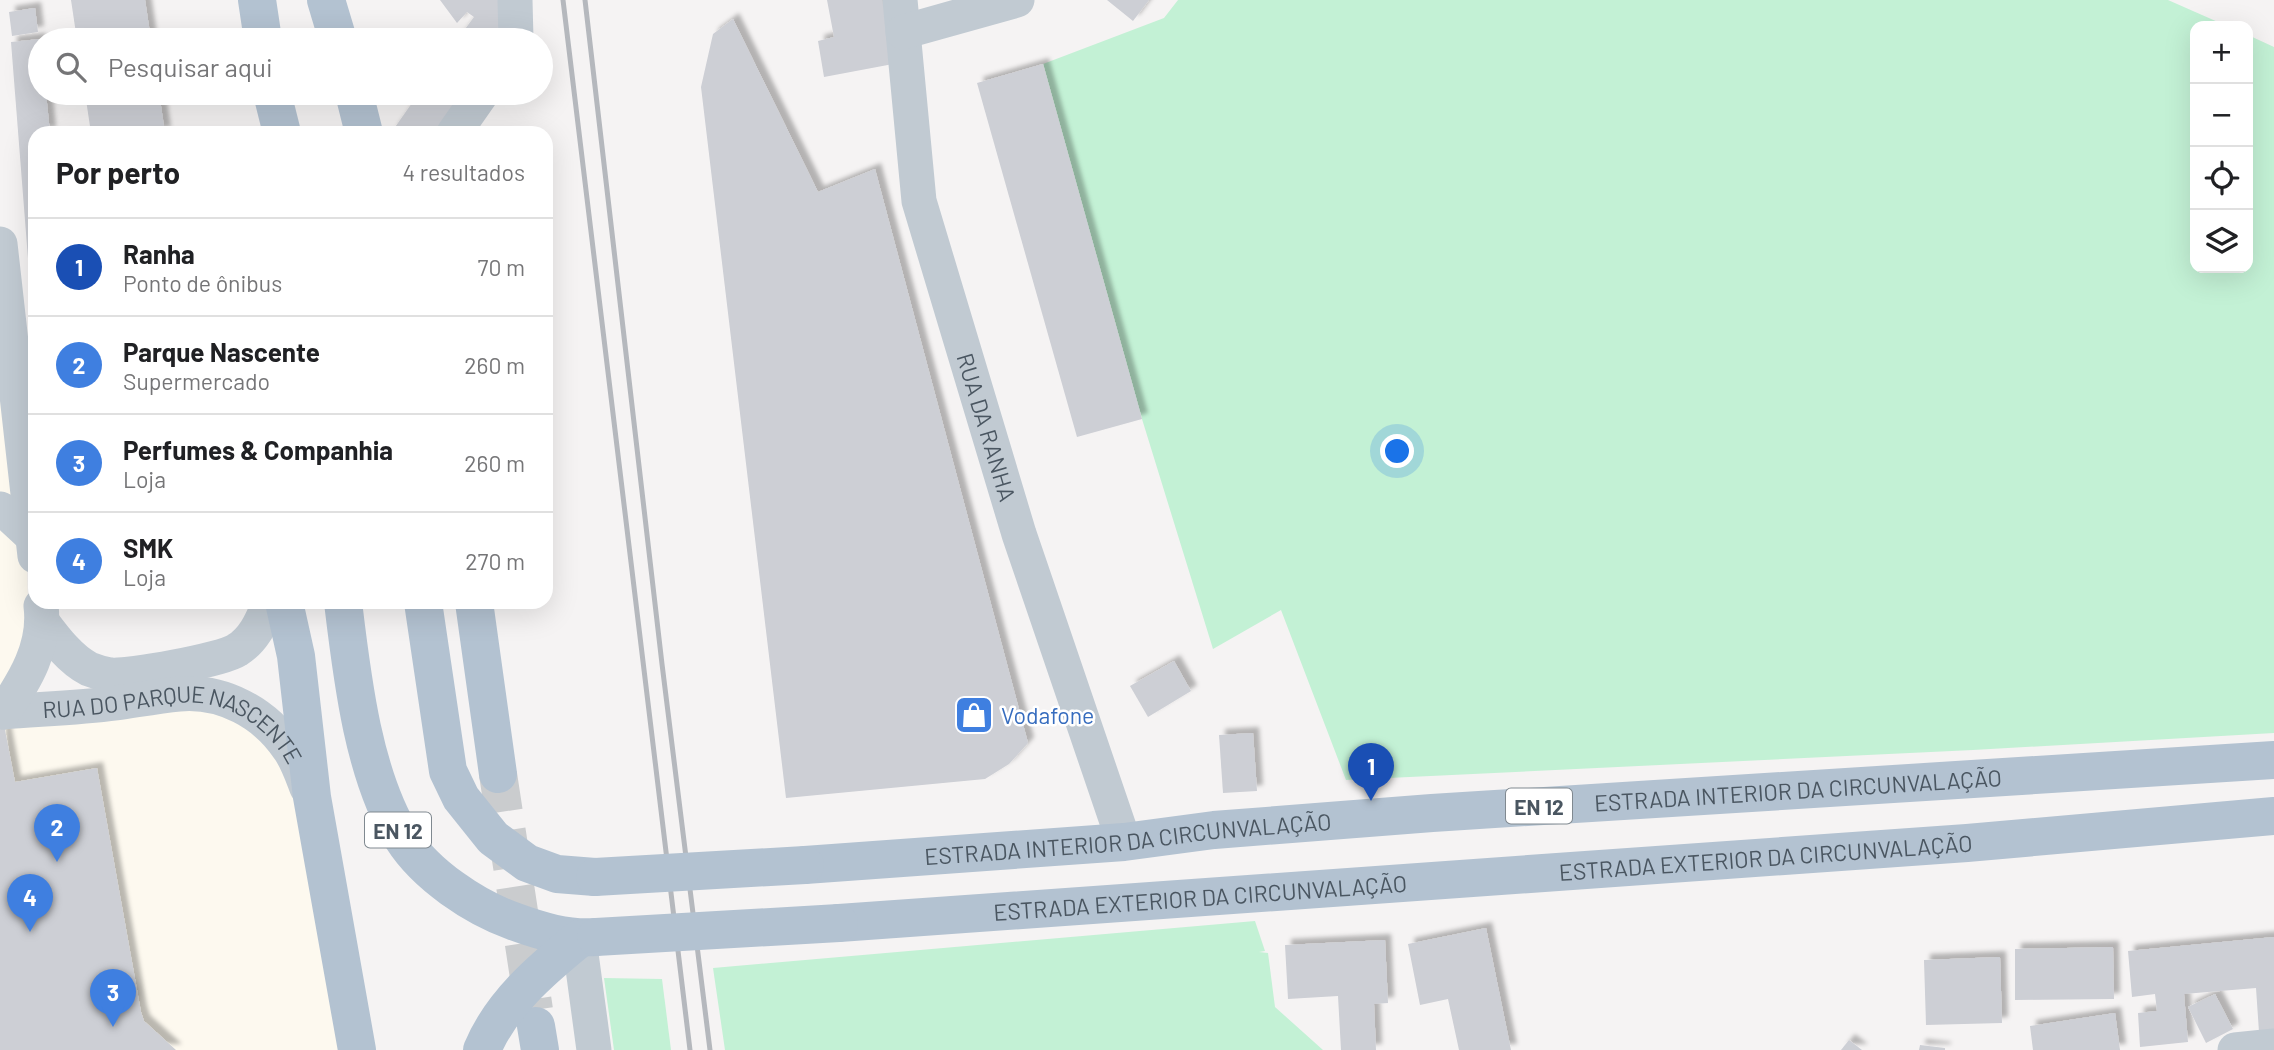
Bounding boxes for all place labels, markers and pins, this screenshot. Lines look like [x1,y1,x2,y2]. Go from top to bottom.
shop icon: Vodafone [953,694,995,736]
place label: Vodafone [1001,701,1094,729]
pin: 1 [1348,743,1394,801]
pin: 2 [34,804,80,862]
pin: 4 [7,874,53,932]
pin: 3 [90,969,136,1027]

